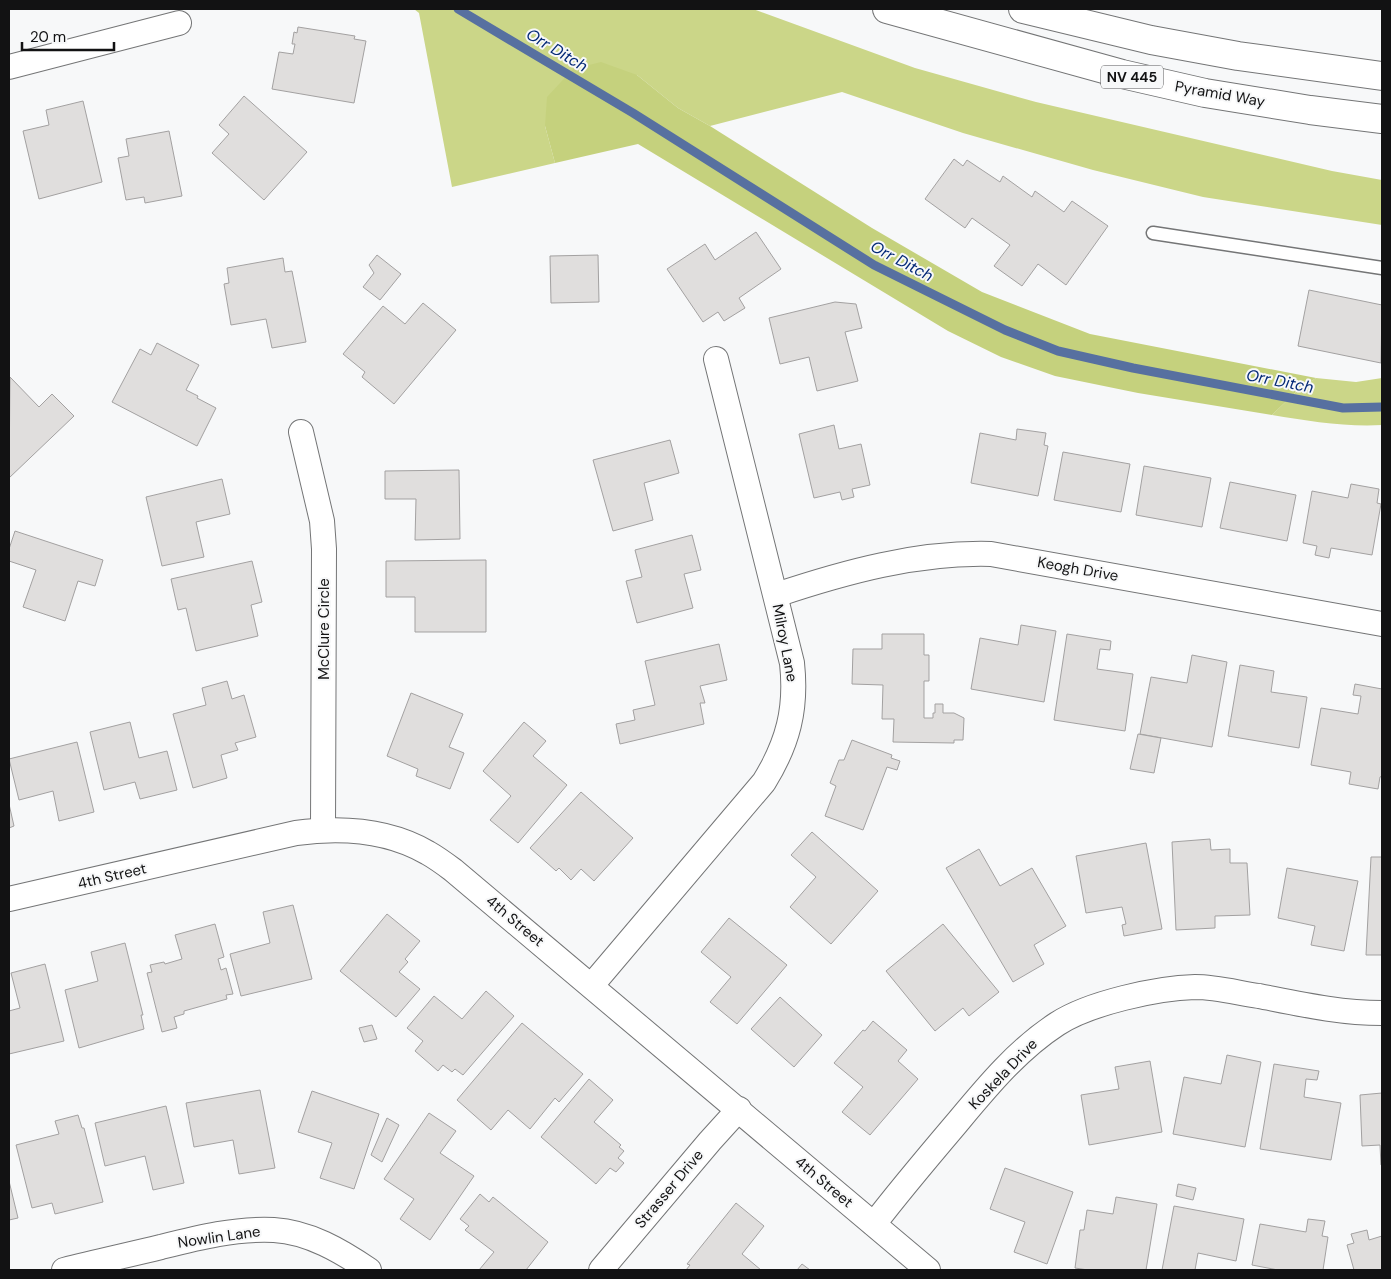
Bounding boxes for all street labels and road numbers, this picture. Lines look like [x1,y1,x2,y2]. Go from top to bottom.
road number: NV 445 [1101,66,1163,88]
street label: Pyramid Way [1173,76,1267,112]
street label: Keogh Drive [1036,552,1120,586]
street label: McClure Circle [314,578,334,680]
street label: Milroy Lane [768,602,802,684]
street label: 4th Street [76,858,149,894]
street label: 4th Street [482,891,548,951]
street label: Koskela Drive [964,1034,1042,1114]
street label: Strasser Drive [630,1145,708,1233]
street label: 4th Street [791,1152,857,1212]
street label: Nowlin Lane [176,1221,262,1253]

